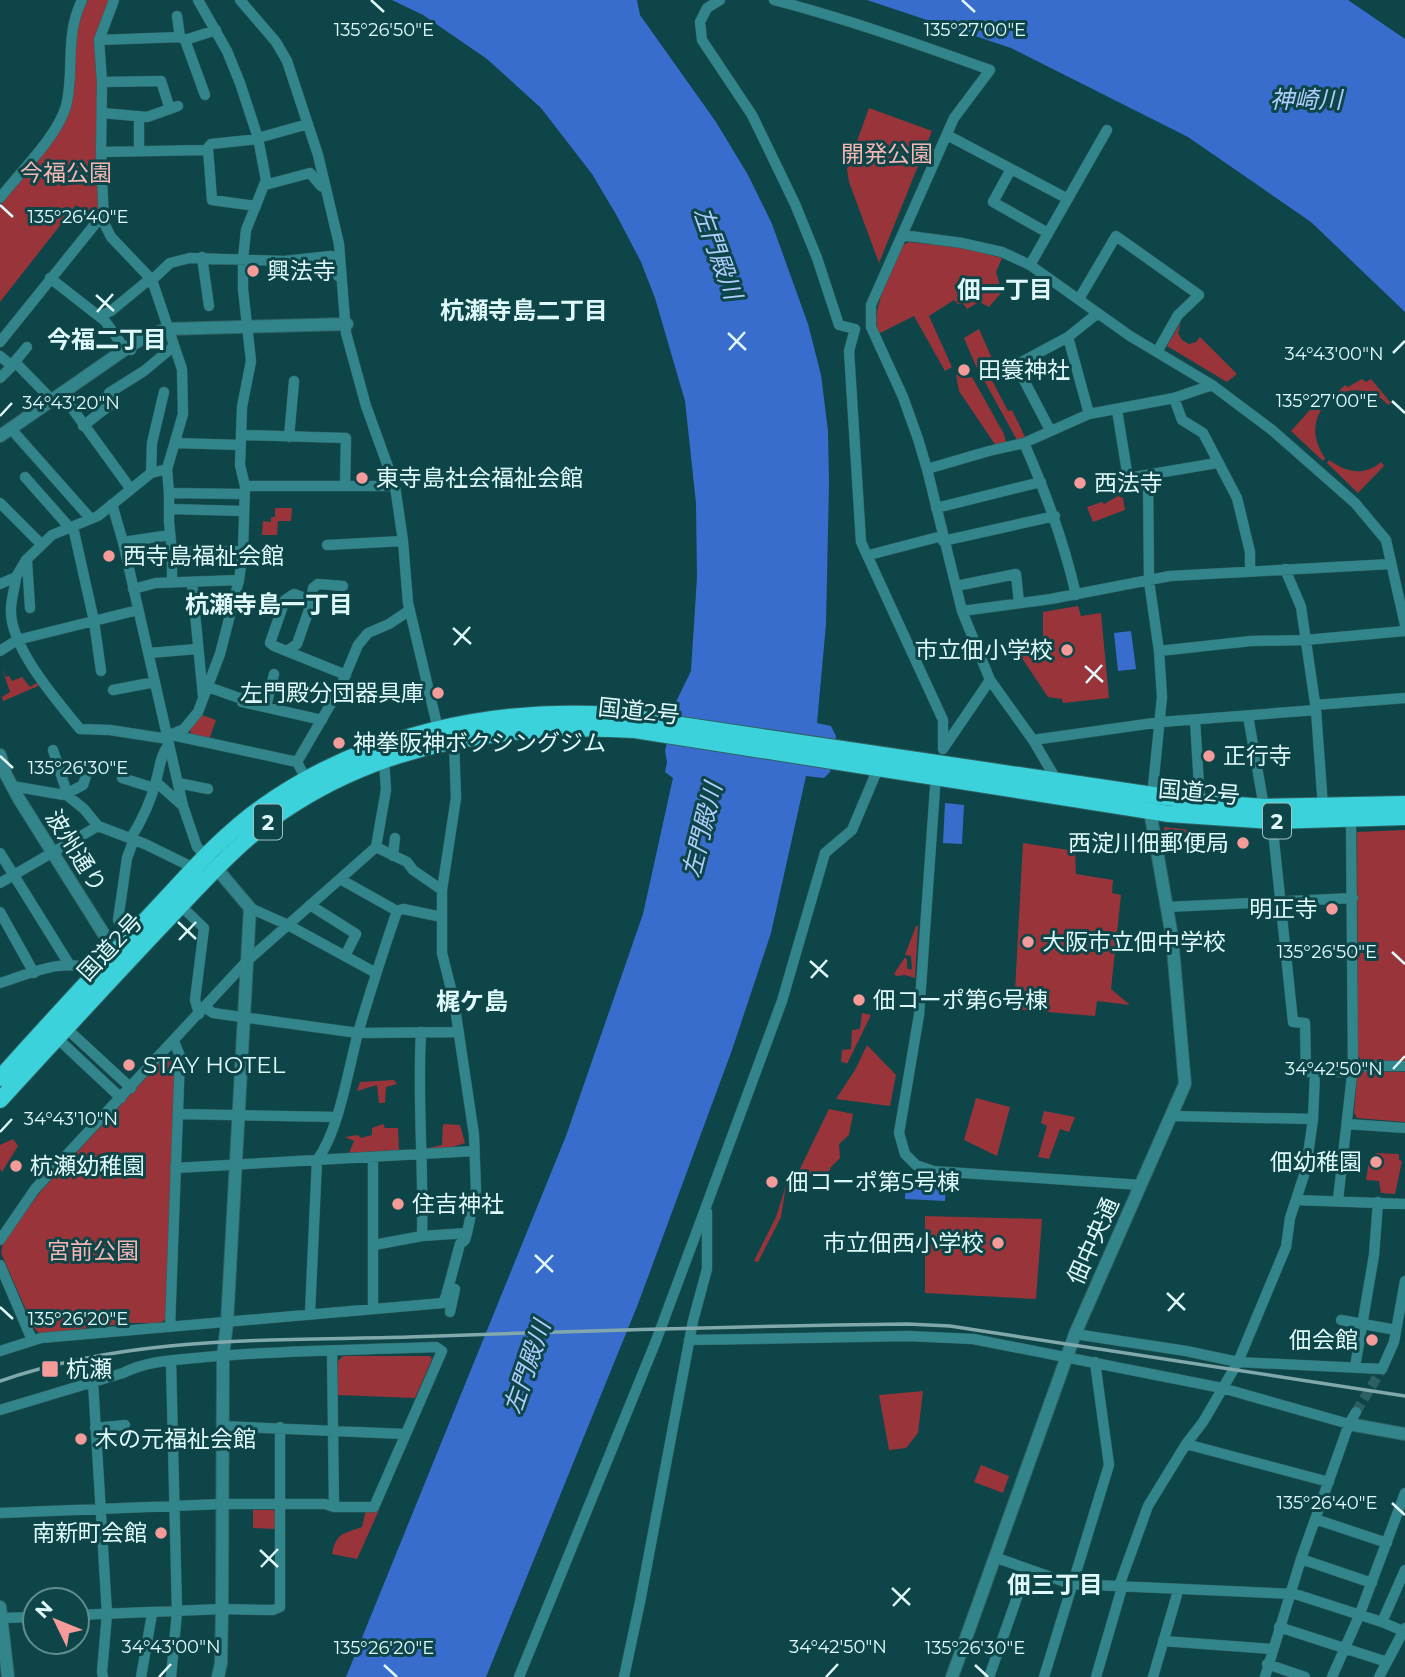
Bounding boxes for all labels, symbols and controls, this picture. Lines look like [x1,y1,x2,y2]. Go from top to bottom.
text: 135°26'50"E [334,19,434,41]
text: 135°27'00"E [924,19,1026,41]
water label: 神崎川 [1270,85,1345,114]
park label: 開発公園 [841,140,933,168]
park label: 今福公園 [20,159,112,187]
water label: 左門殿川 [688,203,749,306]
text: 135°26'40"E [27,206,129,228]
place label: 興法寺 [267,257,336,285]
marker: 興法寺 [245,263,261,279]
district label: 佃一丁目 [957,275,1053,304]
district label: 杭瀬寺島二丁目 [440,296,608,325]
district label: 今福二丁目 [47,325,167,354]
text: 34°43'00"N [1284,343,1384,365]
place label: 田簑神社 [978,356,1070,384]
marker: 田簑神社 [956,362,972,378]
text: 135°27'00"E [1276,390,1378,412]
text: 34°43'20"N [22,392,120,414]
place label: 東寺島社会福祉会館 [376,464,583,492]
place label: 西法寺 [1094,469,1163,497]
marker: 東寺島社会福祉会館 [354,470,370,486]
marker: 西法寺 [1072,475,1088,491]
place label: 西寺島福祉会館 [123,542,284,570]
marker: 西寺島福祉会館 [101,548,117,564]
district label: 杭瀬寺島一丁目 [185,590,353,619]
place label: 市立佃小学校 [915,636,1053,664]
marker: 市立佃小学校 [1059,642,1075,658]
place label: 左門殿分団器具庫 [240,679,424,707]
marker: 左門殿分団器具庫 [430,685,446,701]
street label: 国道2号 [597,693,681,729]
place label: 神拳阪神ボクシングジム [353,729,606,757]
marker: 神拳阪神ボクシングジム [331,735,347,751]
place label: 正行寺 [1223,742,1292,770]
marker: 正行寺 [1201,748,1217,764]
text: 135°26'30"E [28,757,128,779]
street label: 国道2号 [1157,774,1241,810]
water label: 左門殿川 [676,777,728,880]
road number: 2 [254,804,282,840]
road number: 2 [1263,804,1291,838]
street label: 波州通り [40,805,112,897]
place label: 西淀川佃郵便局 [1068,829,1229,857]
marker: 西淀川佃郵便局 [1235,835,1251,851]
place label: 明正寺 [1249,895,1318,923]
marker: 明正寺 [1324,901,1340,917]
street label: 国道2号 [72,907,148,987]
place label: 大阪市立佃中学校 [1042,928,1226,956]
marker: 大阪市立佃中学校 [1020,934,1036,950]
text: 135°26'50"E [1277,941,1377,963]
place label: 佃コーポ第6号棟 [873,986,1048,1014]
district label: 梶ケ島 [436,987,508,1016]
marker: 佃コーポ第6号棟 [851,992,867,1008]
place label: STAY HOTEL [143,1051,286,1079]
marker: STAY HOTEL [121,1057,137,1073]
text: 34°42'50"N [1285,1058,1383,1080]
text: 34°43'10"N [24,1108,118,1130]
place label: 佃幼稚園 [1270,1148,1362,1176]
place label: 杭瀬幼稚園 [30,1152,145,1180]
marker: 佃幼稚園 [1368,1154,1384,1170]
marker: 杭瀬幼稚園 [8,1158,24,1174]
place label: 佃コーポ第5号棟 [786,1168,960,1196]
marker: 佃コーポ第5号棟 [764,1174,780,1190]
place label: 住吉神社 [412,1190,504,1218]
street label: 佃中央通 [1062,1193,1124,1289]
marker: 住吉神社 [390,1196,406,1212]
place label: 市立佃西小学校 [823,1229,984,1257]
marker: 市立佃西小学校 [990,1235,1006,1251]
park label: 宮前公園 [47,1237,139,1265]
text: 135°26'20"E [28,1308,128,1330]
water label: 左門殿川 [498,1314,557,1417]
place label: 佃会館 [1289,1326,1358,1354]
marker: 佃会館 [1364,1332,1380,1348]
place label: 杭瀬 [66,1355,112,1383]
marker: 杭瀬 [40,1359,60,1379]
place label: 木の元福祉会館 [95,1425,256,1453]
marker: 木の元福祉会館 [73,1431,89,1447]
text: 135°26'40"E [1276,1492,1378,1514]
place label: 南新町会館 [32,1519,147,1547]
marker: 南新町会館 [153,1525,169,1541]
district label: 佃三丁目 [1007,1570,1103,1599]
north arrow [21,1586,91,1656]
text: N [30,1596,58,1623]
text: 34°43'00"N [121,1636,221,1658]
text: 34°42'50"N [789,1636,887,1658]
text: 135°26'20"E [334,1637,434,1659]
text: 135°26'30"E [925,1637,1025,1659]

